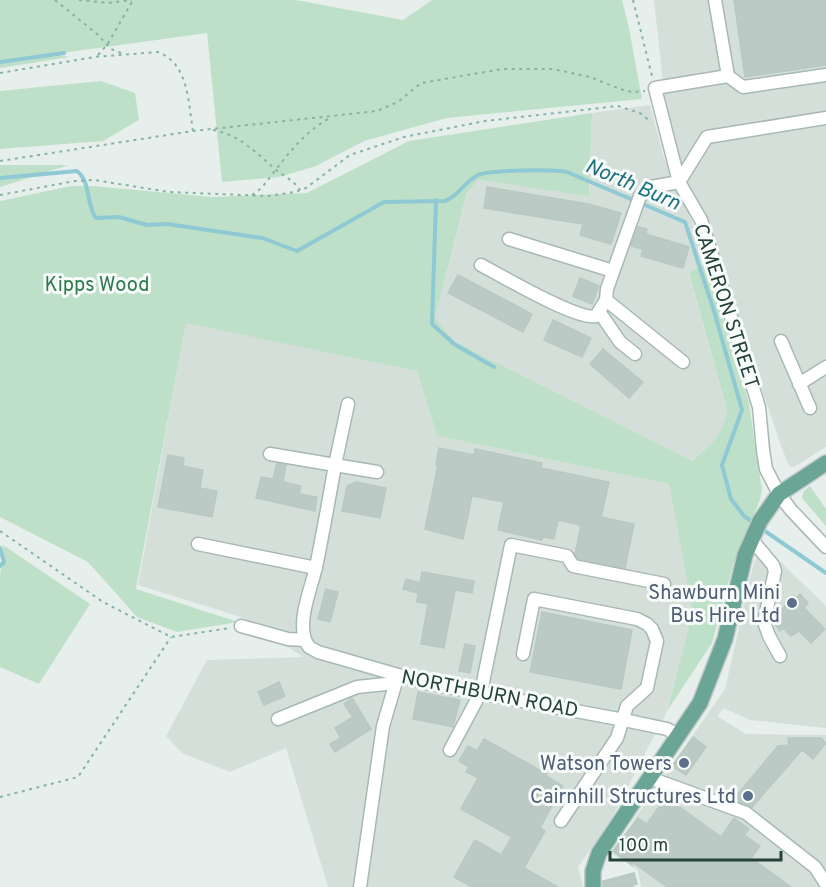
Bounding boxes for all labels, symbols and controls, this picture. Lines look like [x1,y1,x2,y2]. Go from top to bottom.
water label: North Burn [581,153,685,218]
street label: CAMERON STREET [686,221,764,393]
park label: Kipps Wood [45,273,149,299]
place label: Shawburn Mini Bus Hire Ltd [648,581,780,630]
marker: Shawburn Mini Bus Hire Ltd [785,596,799,610]
street label: NORTHBURN ROAD [399,665,580,725]
place label: Watson Towers [540,752,672,778]
marker: Watson Towers [677,756,691,770]
place label: Cairnhill Structures Ltd [530,785,736,811]
marker: Cairnhill Structures Ltd [741,789,755,803]
scale bar [610,824,781,862]
text: 100 m [619,835,668,858]

